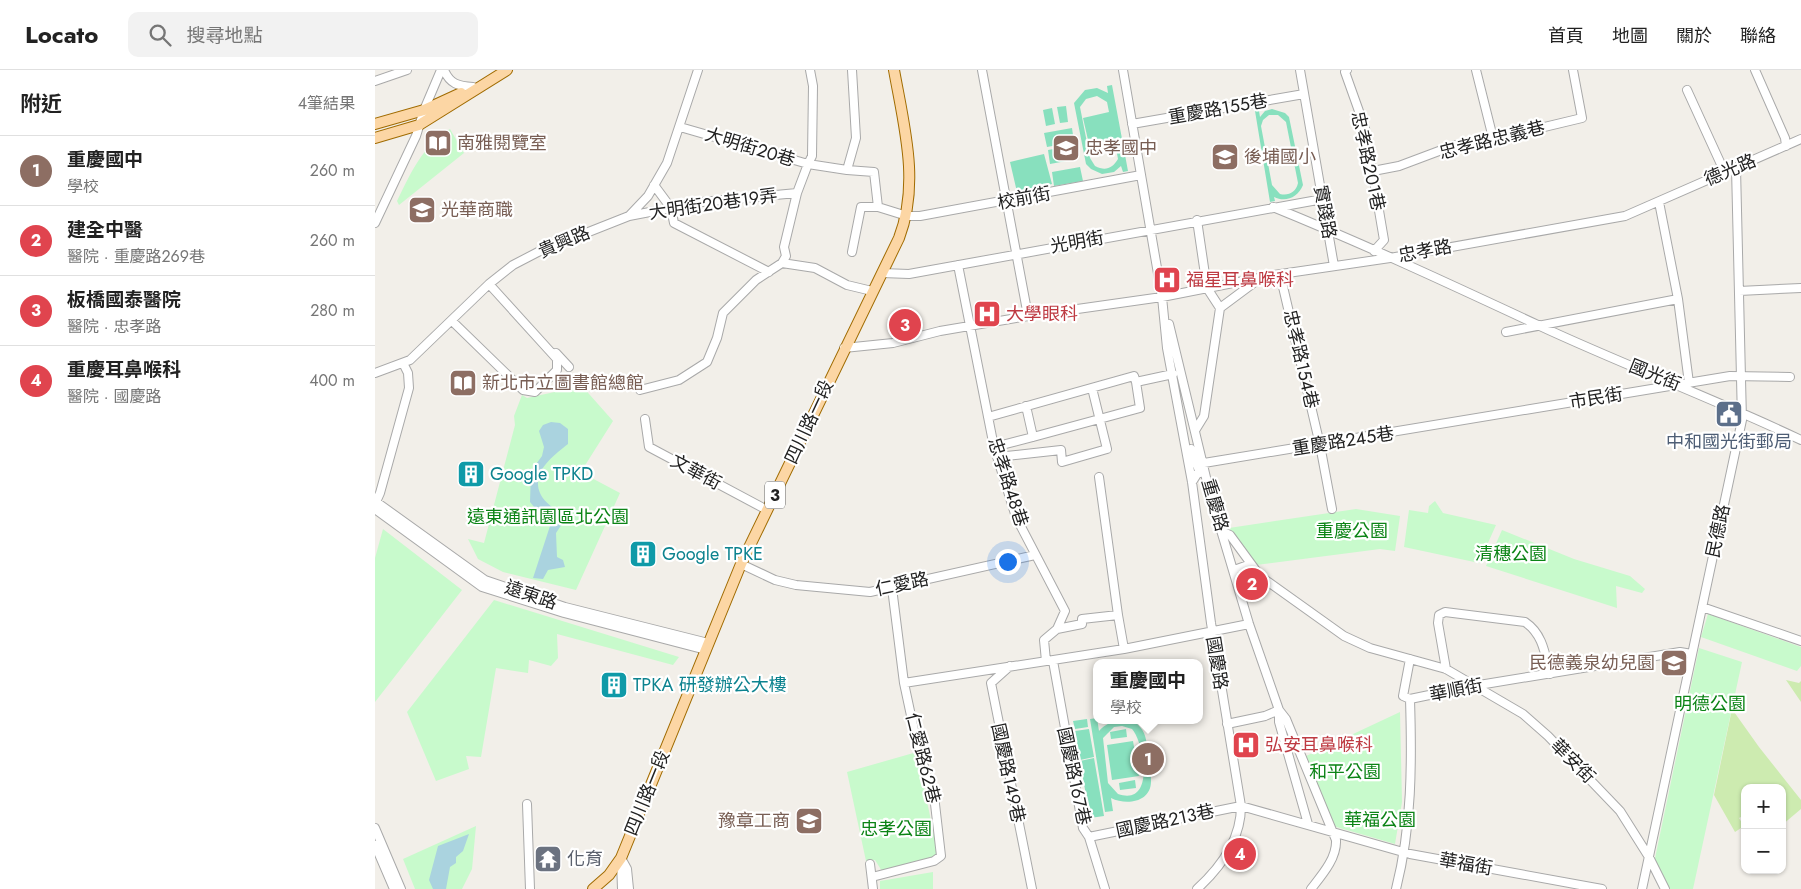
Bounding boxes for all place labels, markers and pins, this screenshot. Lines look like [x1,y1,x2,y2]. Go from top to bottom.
library icon: 南雅閱覽室 [423,128,453,158]
place label: 南雅閱覽室 [457,130,547,156]
school or university icon: 忠孝國中 [1051,133,1081,163]
place label: 忠孝國中 [1085,135,1157,161]
school or university icon: 後埔國小 [1210,142,1240,172]
place label: 後埔國小 [1244,144,1316,170]
school or university icon: 光華商職 [407,195,437,225]
place label: 光華商職 [441,197,513,223]
hospital icon: 福星耳鼻喉科 [1152,265,1182,295]
place label: 福星耳鼻喉科 [1186,267,1294,293]
hospital icon: 大學眼科 [972,299,1002,329]
place label: 大學眼科 [1006,301,1078,327]
pin: 3 [889,306,921,344]
library icon: 新北市立圖書館總館 [448,368,478,398]
place label: 新北市立圖書館總館 [482,370,644,396]
public building icon: 中和國光街郵局 [1714,399,1744,429]
place label: 中和國光街郵局 [1666,429,1792,455]
building icon: Google TPKD [456,459,486,489]
place label: Google TPKD [490,461,593,487]
building icon: Google TPKE [628,539,658,569]
place label: Google TPKE [662,541,763,567]
pin: 2 [1236,565,1268,603]
school or university icon: 民德義泉幼兒園 [1659,648,1689,678]
place label: 民德義泉幼兒園 [1529,650,1655,676]
building icon: TPKA 研發辦公大樓 [599,670,629,700]
place label: TPKA 研發辦公大樓 [633,672,787,698]
hospital icon: 弘安耳鼻喉科 [1231,730,1261,760]
place label: 弘安耳鼻喉科 [1265,732,1373,758]
pin: 1 [1132,740,1164,778]
school or university icon: 豫章工商 [794,806,824,836]
place label: 豫章工商 [718,808,790,834]
pin: 4 [1224,835,1256,873]
temple icon: 化育 [533,844,563,874]
place label: 化育 [567,846,603,872]

